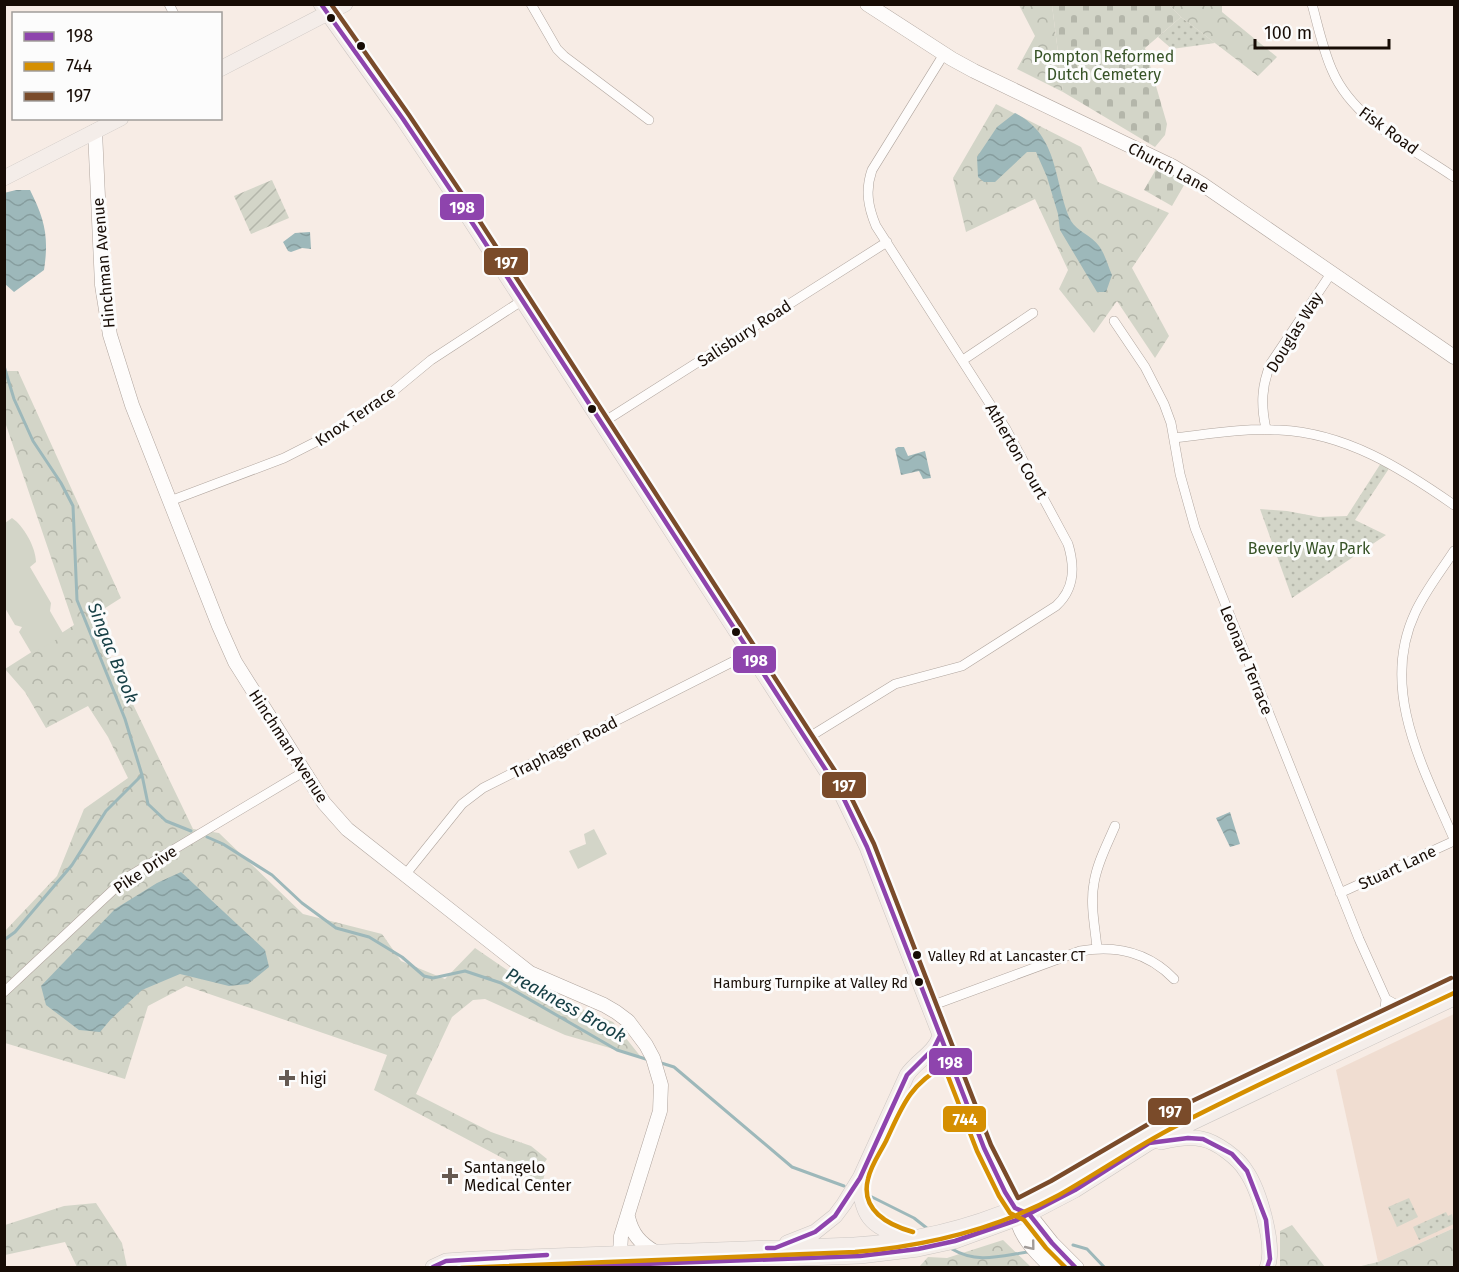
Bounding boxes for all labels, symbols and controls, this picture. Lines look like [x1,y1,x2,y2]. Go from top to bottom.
legend [12,12,222,120]
unlabelled marker [325,12,337,24]
scale bar [1255,12,1388,50]
text: 100 m [1264,22,1312,44]
text: 198 [66,25,93,47]
unlabelled marker [355,40,367,52]
park label: Pompton Reformed Dutch Cemetery [1034,47,1174,84]
text: 744 [66,55,93,77]
text: 197 [66,85,91,107]
street label: Fisk Road [1355,103,1422,158]
street label: Church Lane [1125,138,1213,197]
line badge: 198 [439,193,485,221]
street label: Hinchman Avenue [88,197,119,329]
text: 198 [449,198,475,217]
line badge: 197 [483,247,529,276]
text: 197 [494,253,518,272]
street label: Douglas Way [1262,288,1327,376]
street label: Salisbury Road [694,296,795,371]
street label: Knox Terrace [312,383,399,450]
street label: Atherton Court [982,400,1052,503]
unlabelled marker [586,403,598,415]
park label: Beverly Way Park [1248,539,1371,558]
water label: Singac Brook [82,598,143,707]
street label: Leonard Terrace [1216,603,1277,717]
unlabelled marker [730,626,742,638]
line badge: 198 [732,645,777,674]
text: 198 [742,651,768,670]
street label: Hinchman Avenue [245,686,332,806]
street label: Traphagen Road [508,712,621,782]
line badge: 197 [821,771,867,799]
text: 197 [832,776,856,795]
street label: Pike Drive [110,841,181,898]
street label: Stuart Lane [1355,841,1439,894]
place label: Valley Rd at Lancaster CT [928,948,1086,965]
marker: Valley Rd at Lancaster CT [911,949,923,961]
water label: Preakness Brook [502,963,630,1047]
place label: Hamburg Turnpike at Valley Rd [713,975,908,992]
marker: Hamburg Turnpike at Valley Rd [913,976,925,988]
line badge: 198 [928,1047,973,1076]
text: 198 [937,1053,963,1072]
marker: higi [278,1069,296,1087]
place label: higi [300,1069,327,1088]
line badge: 197 [1147,1097,1192,1126]
text: 197 [1158,1102,1182,1121]
line badge: 744 [942,1105,987,1133]
text: 744 [953,1110,977,1129]
place label: Santangelo Medical Center [464,1158,572,1195]
marker: Santangelo Medical Center [441,1167,459,1185]
one-way arrow [1024,1239,1035,1250]

